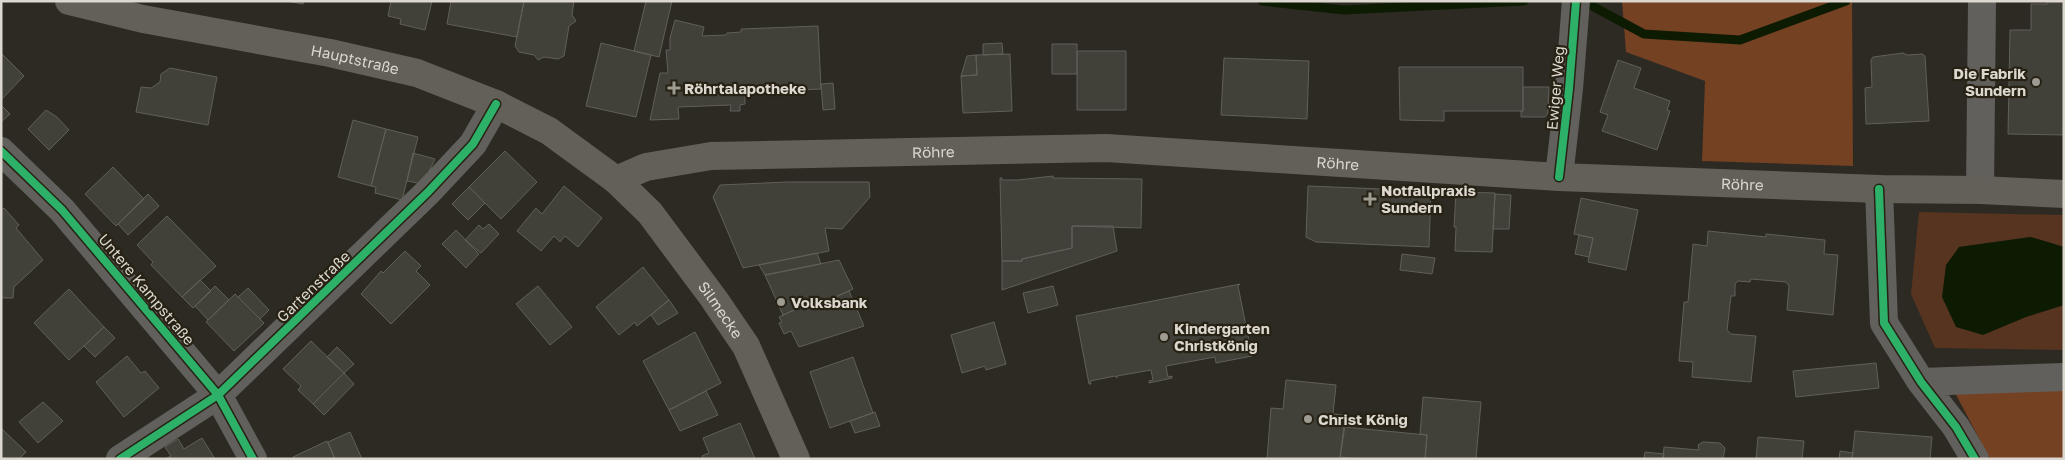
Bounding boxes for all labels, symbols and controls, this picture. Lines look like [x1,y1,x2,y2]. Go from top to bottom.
street label: Hauptstraße [310,41,401,78]
street label: Ewiger Weg [1542,45,1568,131]
place label: Die Fabrik Sundern [1953,64,2026,99]
marker: Die Fabrik Sundern [2030,76,2042,88]
place label: Röhrtalapotheke [684,79,806,97]
marker: Röhrtalapotheke [668,82,680,94]
street label: Röhre [912,142,955,161]
street label: Röhre [1316,152,1360,173]
street label: Röhre [1721,174,1764,194]
place label: Notfallpraxis Sundern [1381,181,1476,216]
marker: Notfallpraxis Sundern [1363,192,1377,206]
street label: Untere Kampstraße [95,230,199,348]
street label: Gartenstraße [273,246,354,325]
street label: Silmecke [695,277,747,342]
place label: Volksbank [791,293,868,311]
marker: Volksbank [775,296,787,308]
place label: Kindergarten Christkönig [1174,319,1270,354]
marker: Kindergarten Christkönig [1158,331,1170,343]
place label: Christ König [1318,410,1408,428]
marker: Christ König [1302,413,1314,425]

